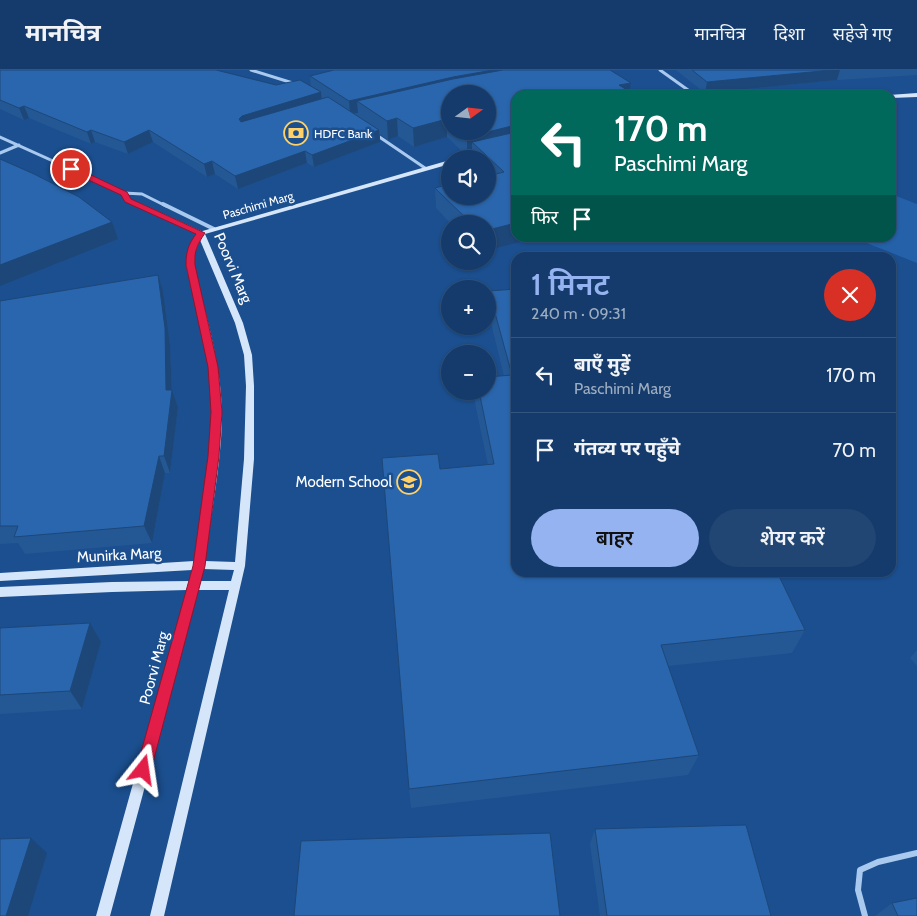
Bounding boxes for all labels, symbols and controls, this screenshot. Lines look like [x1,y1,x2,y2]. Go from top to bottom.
text: मानचित्र [25,18,101,47]
text: मानचित्र [694,23,746,45]
text: दिशा [774,23,805,45]
text: सहेजे गए [833,23,892,45]
north arrow [441,85,496,140]
map controls [441,85,496,400]
text: 170 m [614,107,707,150]
icon: left [531,110,596,175]
bank icon: HDFC Bank [283,120,309,146]
place label: HDFC Bank [314,126,373,141]
pin [50,148,92,190]
button: sound [441,150,496,205]
text: Paschimi Marg [614,150,748,177]
icon: arrive [57,155,85,183]
street label: Paschimi Marg [221,187,296,222]
icon: arrive [568,205,596,233]
text: फिर [531,206,558,229]
button: search [441,215,496,270]
street label: Poorvi Marg [210,230,256,307]
text: 1 मिनट [531,266,609,303]
button: close [824,269,876,321]
button: + [441,280,496,335]
text: 240 m · 09:31 [531,304,626,323]
button: − [441,345,496,400]
text: बाएँ मुड़ें [574,353,630,376]
icon: left [531,361,559,389]
text: 170 m [826,364,876,387]
text: Paschimi Marg [574,379,671,398]
icon: arrive [531,436,559,464]
text: गंतव्य पर पहुँचे [574,437,680,460]
text: 70 m [832,439,876,462]
school or university icon: Modern School [396,469,422,495]
place label: Modern School [296,473,392,491]
button: बाहर [531,509,699,567]
button: शेयर करें [709,509,876,567]
street label: Munirka Marg [76,544,162,566]
street label: Poorvi Marg [136,629,173,707]
position arrow [116,743,168,795]

